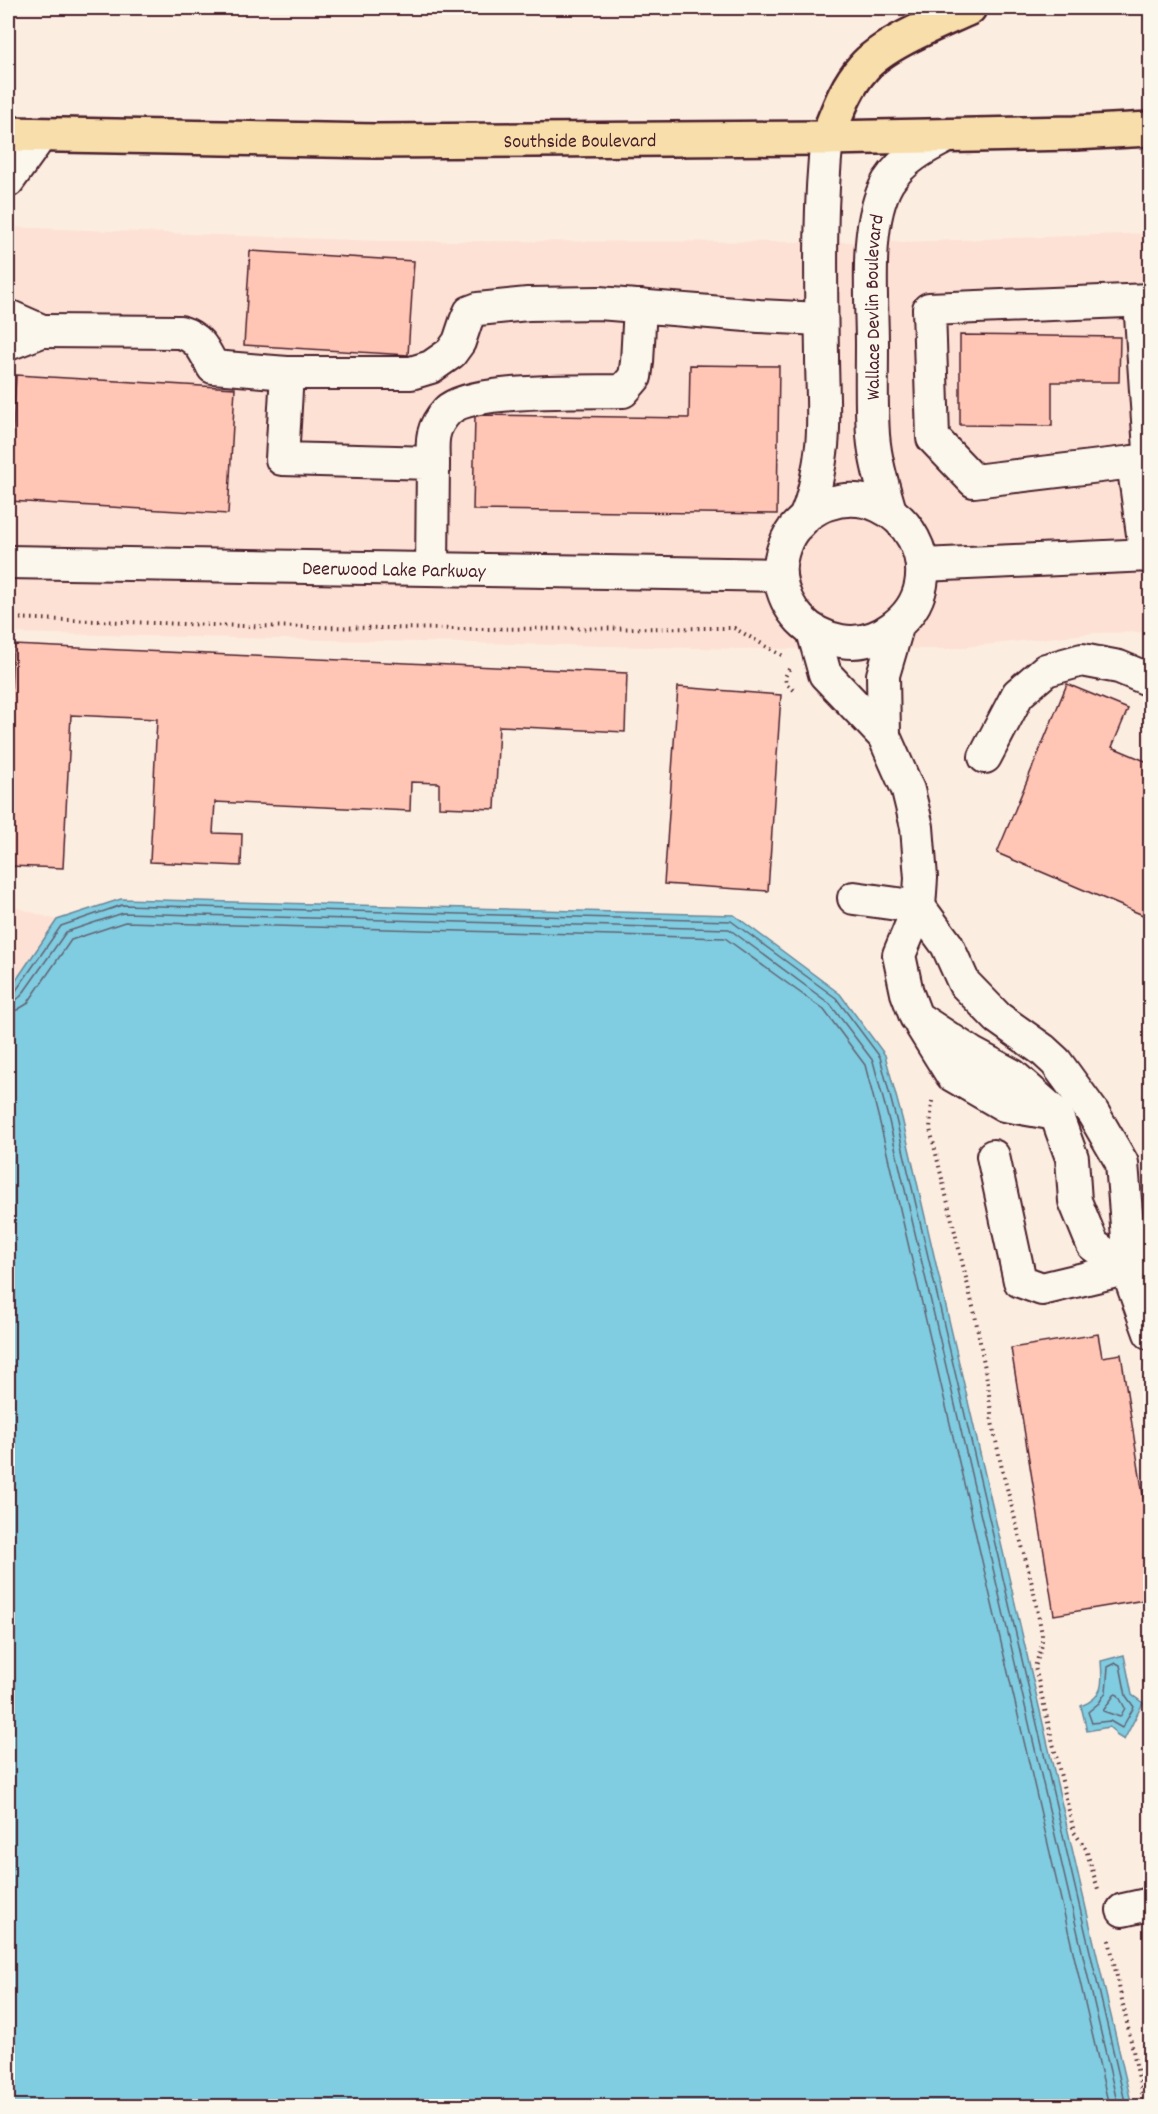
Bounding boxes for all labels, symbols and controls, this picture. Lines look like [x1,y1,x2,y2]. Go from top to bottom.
street label: Southside Boulevard [503,128,657,157]
street label: Wallace Devlin Boulevard [860,212,893,400]
street label: Deerwood Lake Parkway [302,556,487,587]

